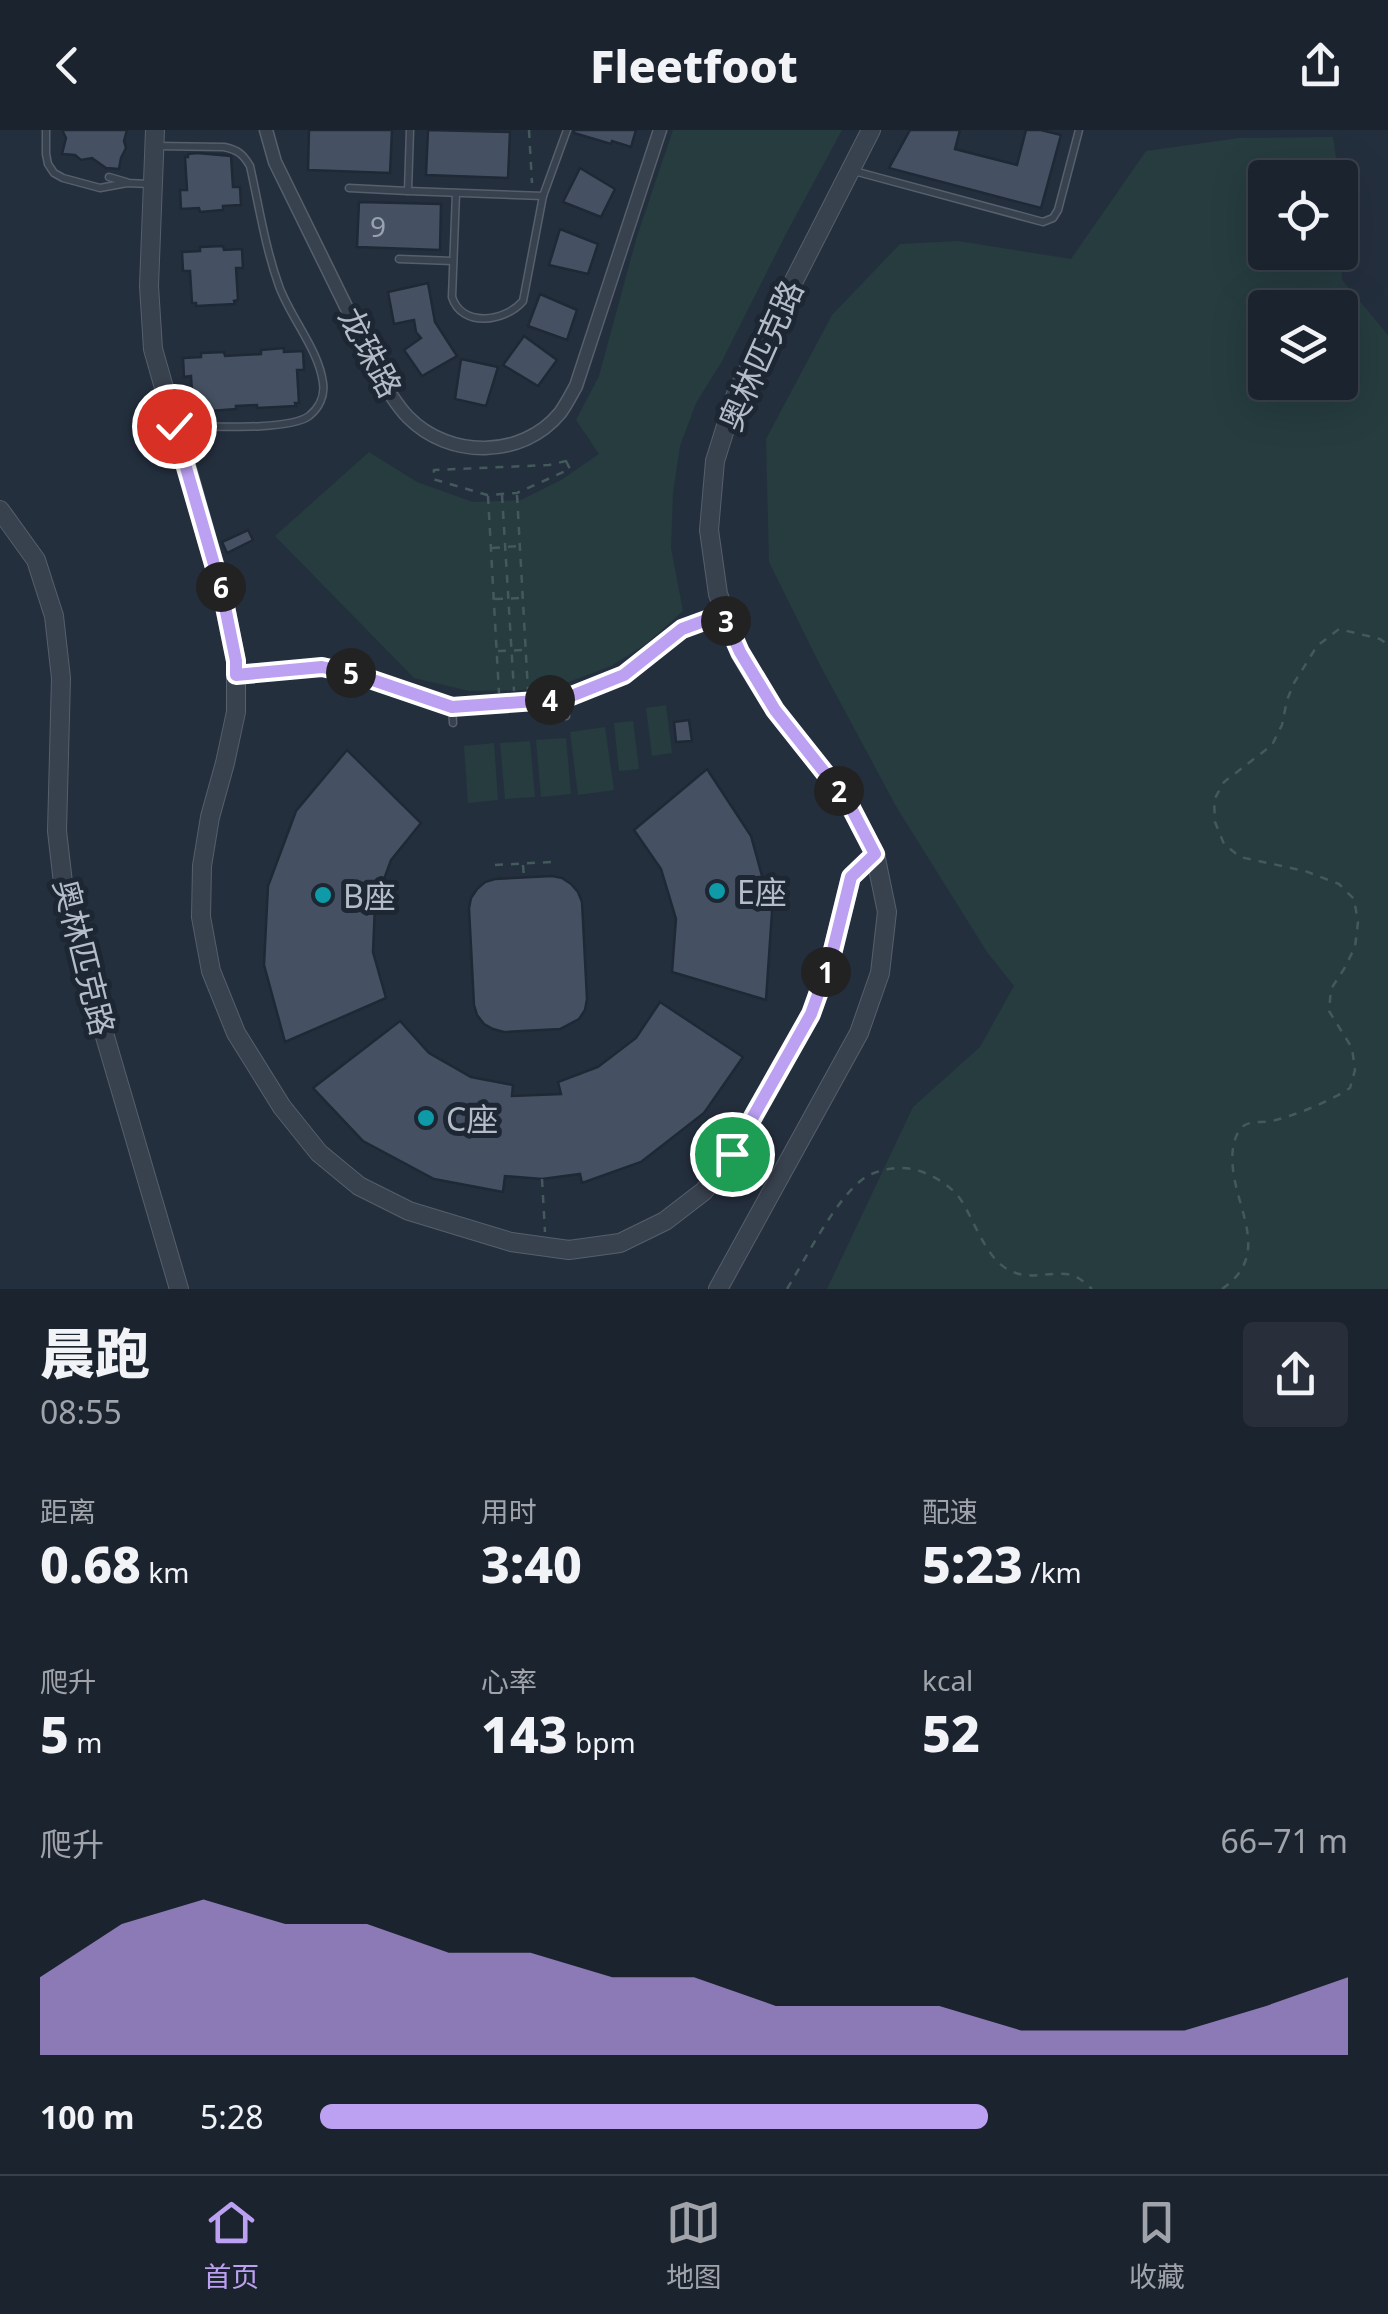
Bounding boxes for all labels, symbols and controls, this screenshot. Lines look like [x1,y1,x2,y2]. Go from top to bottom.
text: Fleetfoot [590,35,798,96]
icon: back [40,38,95,93]
icon: share [1293,38,1348,93]
map controls [1248,160,1358,400]
button: locate [1248,160,1358,270]
house number: 9 [370,207,386,245]
street label: 奥林匹克路 [708,273,812,437]
button: layers [1248,290,1358,400]
street label: 龙珠路 [329,300,413,404]
pin [132,384,217,469]
icon: check [147,399,202,454]
pin: 6 [196,562,246,612]
text: 6 [213,568,229,606]
pin: 3 [701,596,751,646]
text: 3 [718,602,734,640]
pin: 5 [326,648,376,698]
text: 5 [343,654,359,692]
pin: 4 [525,675,575,725]
text: 4 [542,681,558,719]
pin: 2 [814,766,864,816]
text: 2 [831,772,847,810]
place label: E座 [737,870,787,913]
street label: 奥林匹克路 [45,874,125,1040]
place label: B座 [343,874,396,917]
marker: E座 [706,880,728,902]
marker: B座 [312,884,334,906]
pin: 1 [801,947,851,997]
text: 1 [818,953,834,991]
place label: C座 [446,1097,498,1140]
marker: C座 [415,1107,437,1129]
pin [690,1112,775,1197]
icon: arrive [705,1127,760,1182]
text: 晨跑 [40,1315,150,1390]
button: share [1243,1322,1348,1427]
text: 08:55 [40,1390,122,1433]
text: 距离 [40,1492,96,1530]
text: 用时 [481,1492,537,1530]
text: 配速 [922,1492,978,1530]
text: 0.68 [40,1530,141,1598]
text: 3:40 [481,1530,582,1598]
text: 5:23 [922,1530,1023,1598]
text: km [141,1553,189,1591]
text: /km [1023,1553,1082,1591]
text: kcal [922,1661,973,1699]
text: 爬升 [40,1662,96,1700]
text: 心率 [481,1662,537,1700]
text: 52 [922,1699,980,1767]
text: 5 [40,1700,69,1768]
text: 143 [481,1700,568,1768]
text: m [69,1723,102,1761]
text: bpm [568,1723,636,1761]
text: 66–71 m [1221,1819,1348,1862]
text: 爬升 [40,1822,104,1865]
text: 100 m [40,2095,134,2138]
text: 5:28 [200,2095,264,2138]
tab: 首页 [203,2195,259,2295]
tab: 地图 [666,2195,722,2295]
tab: 收藏 [1129,2195,1185,2295]

